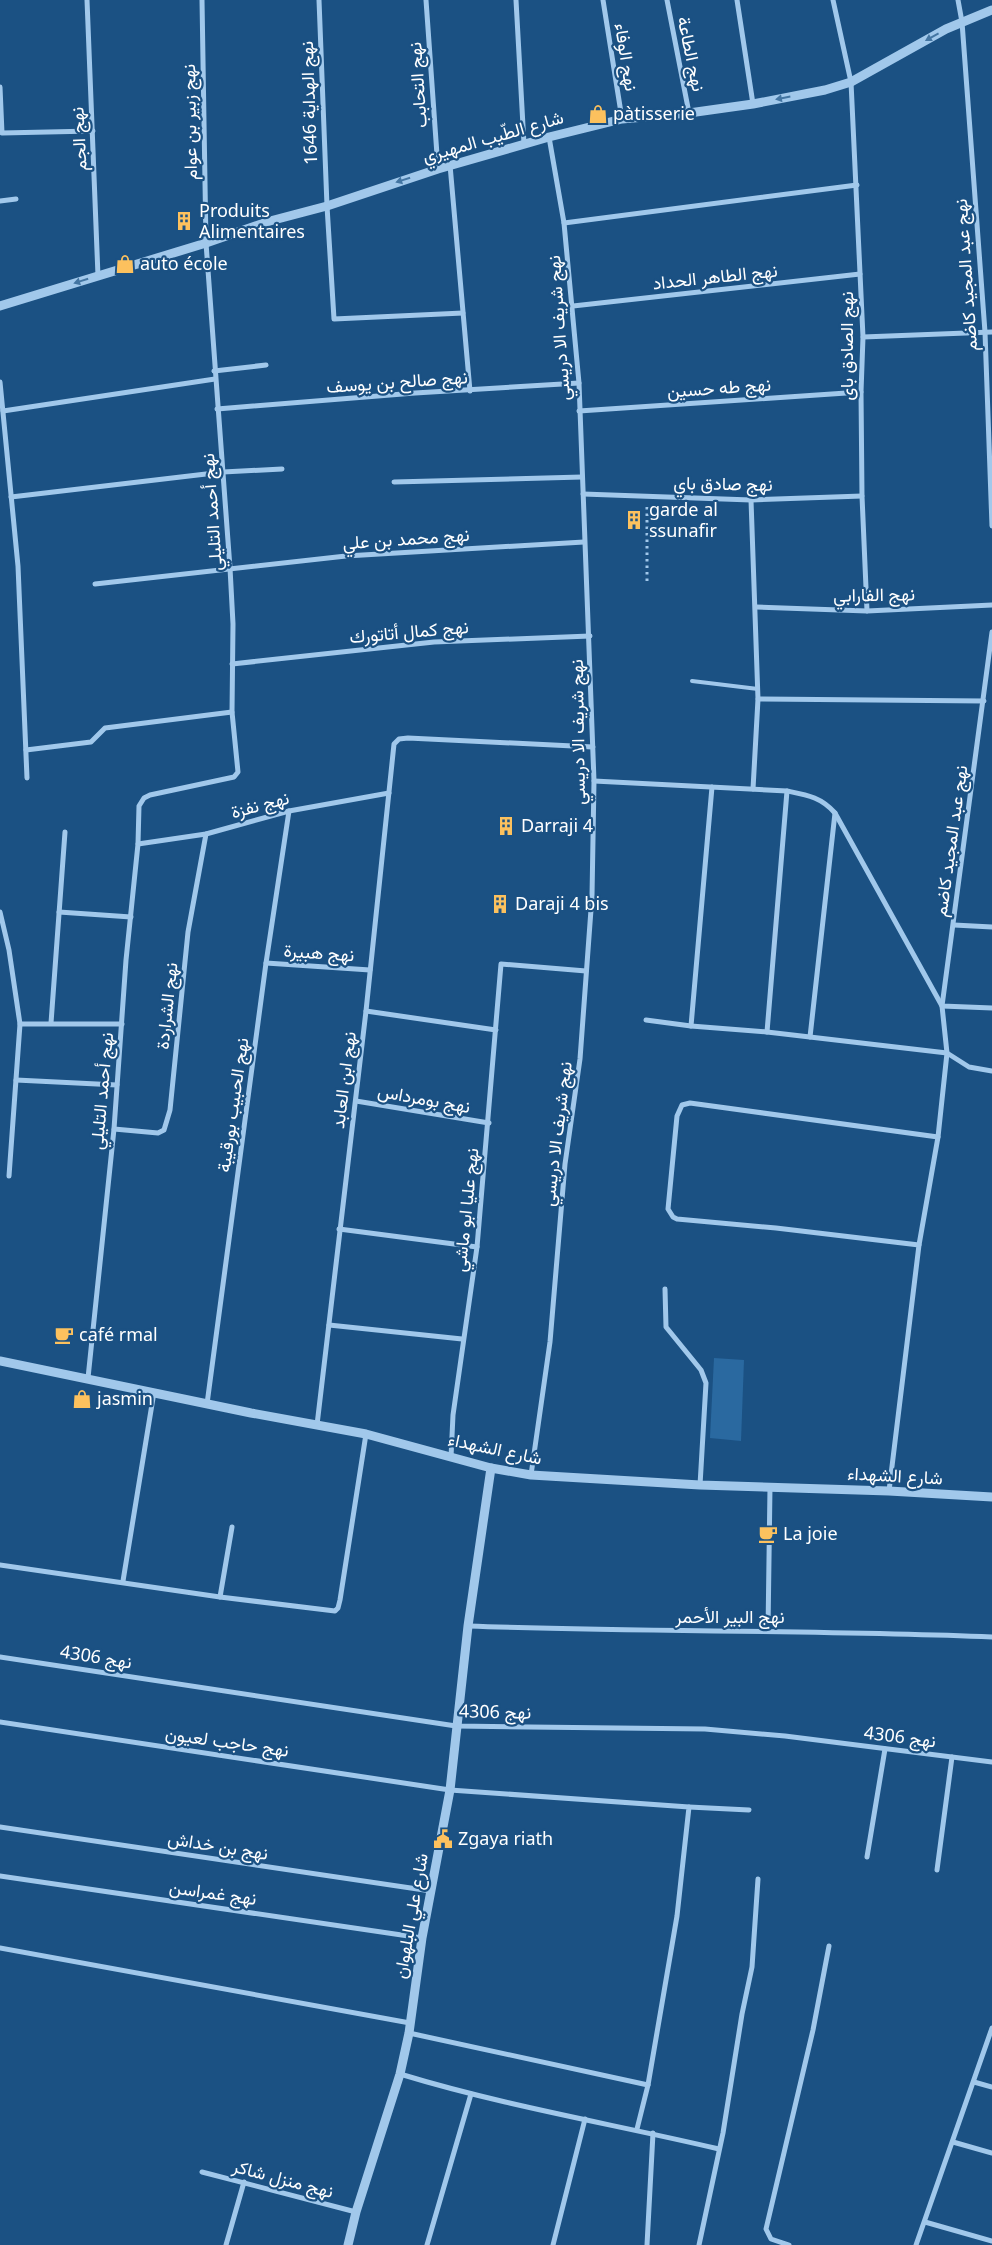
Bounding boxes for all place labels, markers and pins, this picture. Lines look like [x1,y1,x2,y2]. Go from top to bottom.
place label: pàtisserie [613,101,695,125]
shop icon: pàtisserie [587,103,609,125]
place label: Produits Alimentaires [199,198,305,243]
building icon: Produits Alimentaires [173,210,195,232]
place label: auto école [140,251,228,275]
shop icon: auto école [114,253,136,275]
place label: garde al ssunafir [649,497,718,542]
building icon: garde al ssunafir [623,509,645,531]
place label: Darraji 4 [521,813,593,837]
building icon: Darraji 4 [495,815,517,837]
place label: Daraji 4 bis [515,891,609,915]
building icon: Daraji 4 bis [489,893,511,915]
place label: café rmal [79,1322,158,1346]
cafe icon: café rmal [53,1324,75,1346]
place label: jasmin [96,1386,153,1410]
shop icon: jasmin [71,1388,93,1410]
place label: La joie [783,1521,838,1545]
cafe icon: La joie [757,1523,779,1545]
place label: Zgaya riath [458,1826,553,1850]
public building icon: Zgaya riath [432,1828,454,1850]

